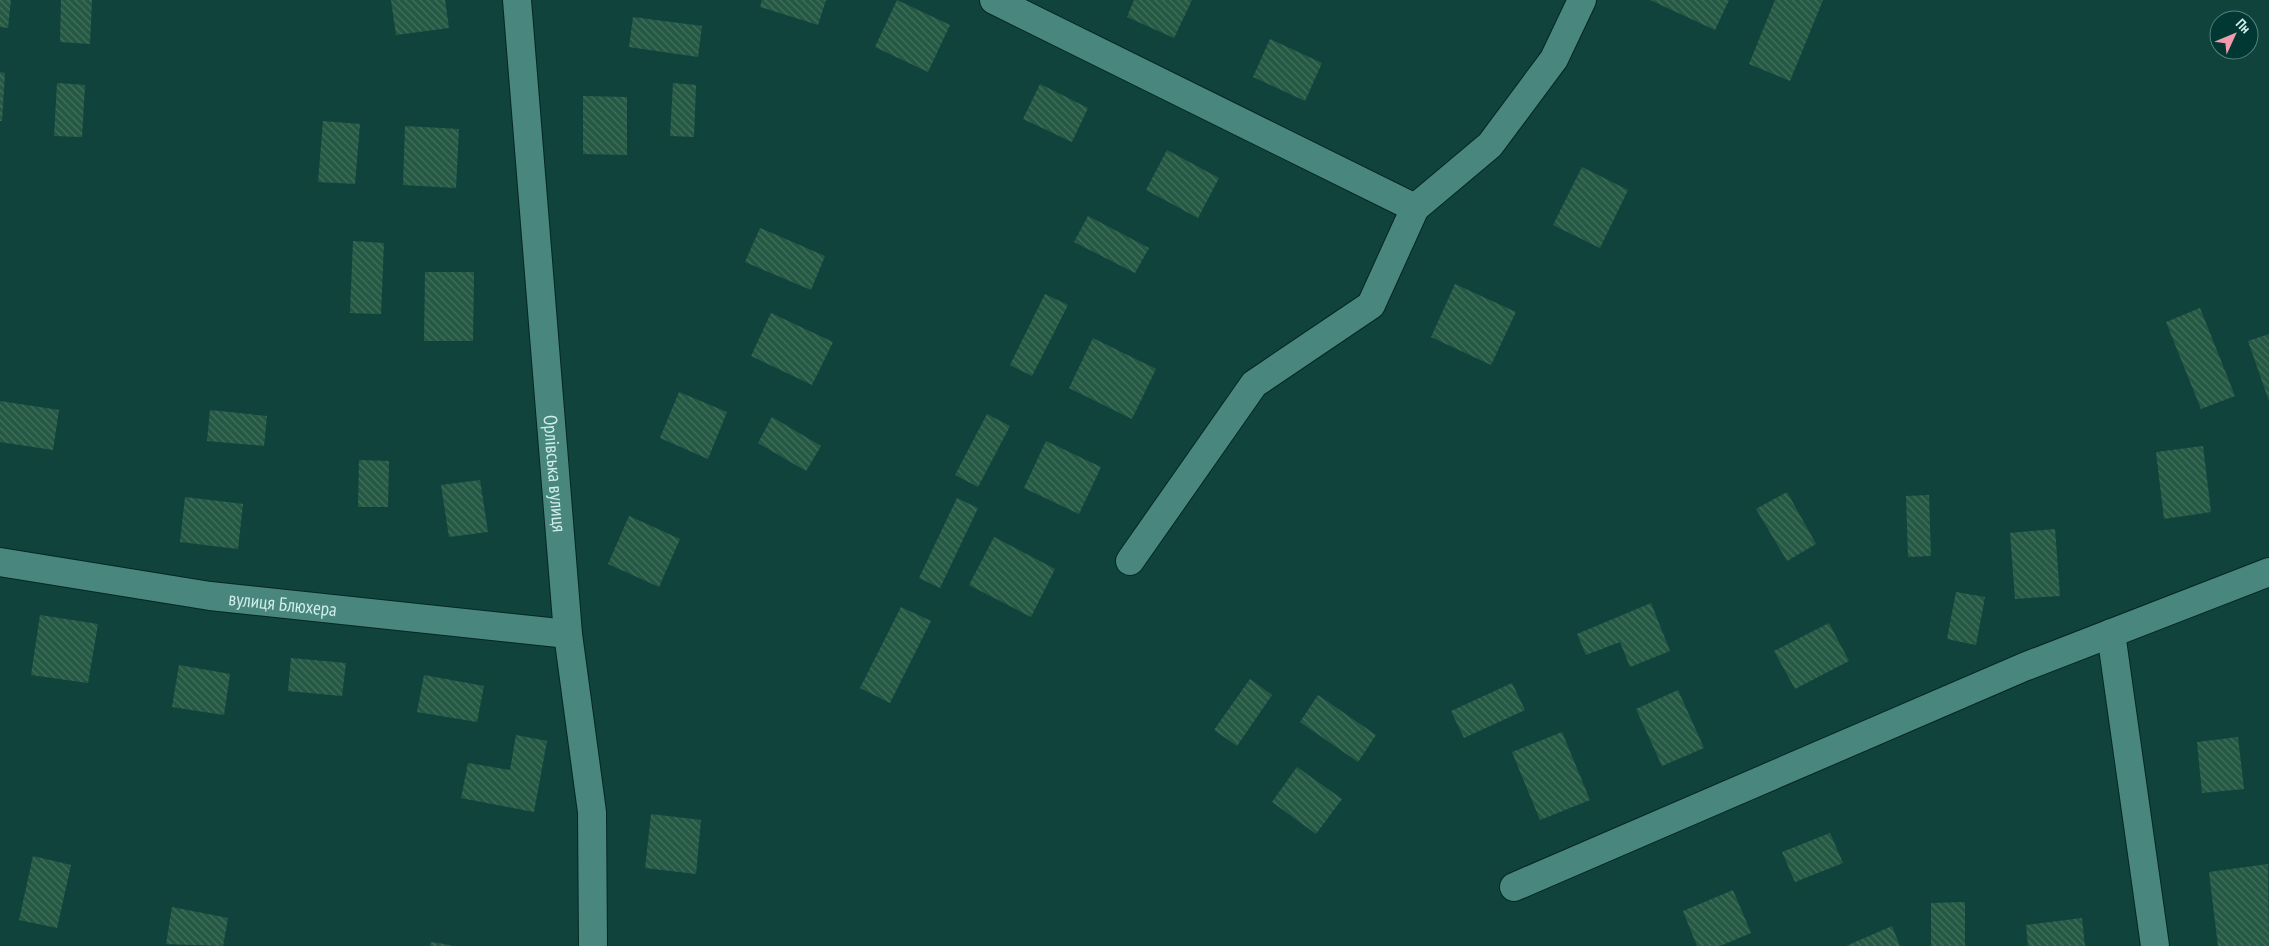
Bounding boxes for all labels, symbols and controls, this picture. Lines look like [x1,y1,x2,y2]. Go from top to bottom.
north arrow [2209,10,2259,60]
text: Пн [2232,15,2255,37]
street label: Орлівська вулиця [538,414,572,533]
street label: вулиця Блюхера [228,586,338,621]

